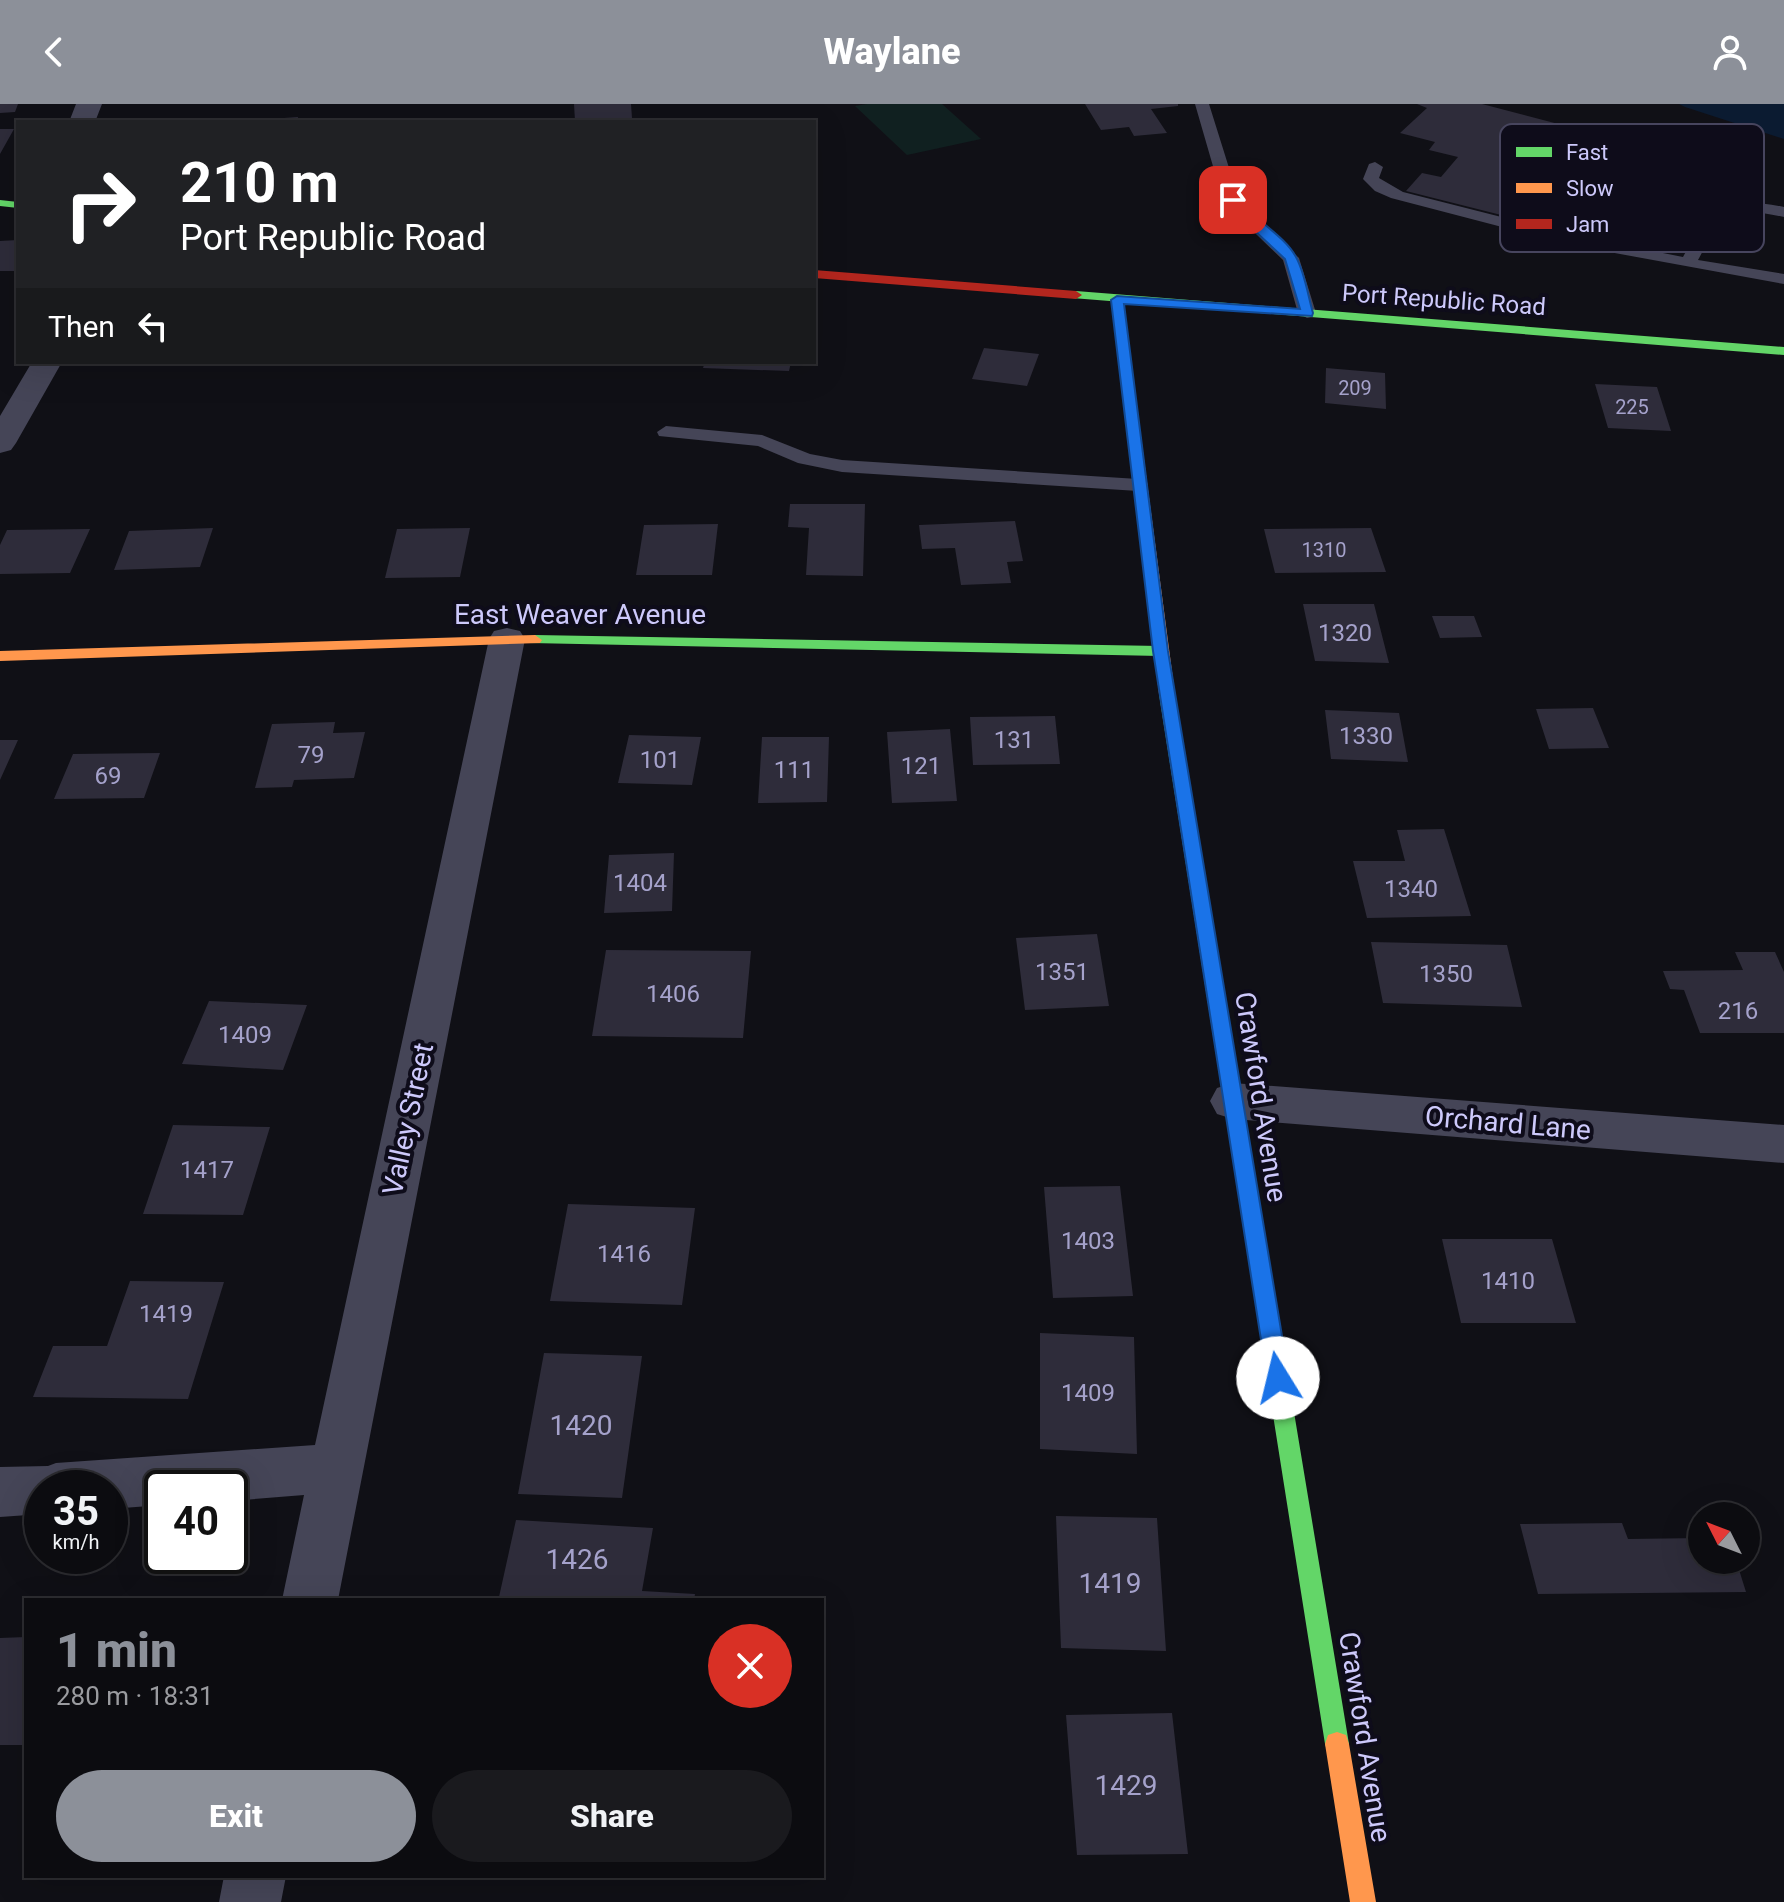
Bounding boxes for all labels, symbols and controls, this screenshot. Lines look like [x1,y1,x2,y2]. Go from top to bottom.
icon: back [32,30,76,74]
icon: person [1708,30,1752,74]
text: Waylane [824,31,960,73]
legend [1500,124,1764,252]
text: Fast [1566,140,1608,165]
text: 210 m [180,150,339,216]
icon: right [48,152,152,256]
pin [1199,166,1267,234]
text: Slow [1566,176,1614,201]
icon: arrive [1211,178,1255,222]
text: Jam [1566,212,1609,237]
text: Port Republic Road [180,217,486,259]
street label: Port Republic Road [1341,279,1547,321]
icon: left [131,304,175,348]
text: Then [48,309,115,344]
house number: 209 [1338,376,1372,400]
house number: 225 [1615,395,1649,419]
house number: 1310 [1302,538,1346,562]
street label: East Weaver Avenue [454,598,706,631]
house number: 1320 [1318,619,1372,647]
house number: 1330 [1339,722,1393,750]
house number: 131 [994,726,1034,754]
house number: 79 [298,741,324,769]
house number: 101 [640,746,680,774]
house number: 121 [901,752,941,780]
house number: 111 [774,756,814,784]
house number: 69 [95,762,121,790]
house number: 1404 [613,869,667,897]
house number: 1340 [1384,875,1438,903]
house number: 1351 [1035,958,1089,986]
house number: 1350 [1419,960,1473,988]
house number: 1406 [646,980,700,1008]
street label: Crawford Avenue [1228,989,1294,1205]
house number: 216 [1718,997,1758,1025]
house number: 1409 [218,1021,272,1049]
street label: Valley Street [376,1040,440,1198]
street label: Orchard Lane [1424,1099,1592,1147]
house number: 1417 [180,1156,234,1184]
house number: 1403 [1061,1227,1115,1255]
house number: 1416 [597,1240,651,1268]
house number: 1410 [1481,1267,1535,1295]
house number: 1419 [139,1300,193,1328]
position arrow [1236,1336,1320,1420]
house number: 1409 [1061,1379,1115,1407]
house number: 1420 [550,1409,612,1442]
speed limit sign: 40 [144,1470,248,1574]
text: 35 [53,1488,99,1535]
north arrow [1688,1502,1760,1574]
map controls [1688,1502,1760,1574]
text: km/h [53,1530,99,1554]
house number: 1426 [546,1543,608,1576]
house number: 1419 [1079,1567,1141,1600]
text: 1 min [56,1622,177,1679]
button: close [708,1624,792,1708]
street label: Crawford Avenue [1332,1629,1398,1845]
text: 280 m · 18:31 [56,1681,214,1711]
house number: 1429 [1095,1769,1157,1802]
button: Exit [56,1770,416,1862]
button: Share [432,1770,792,1862]

